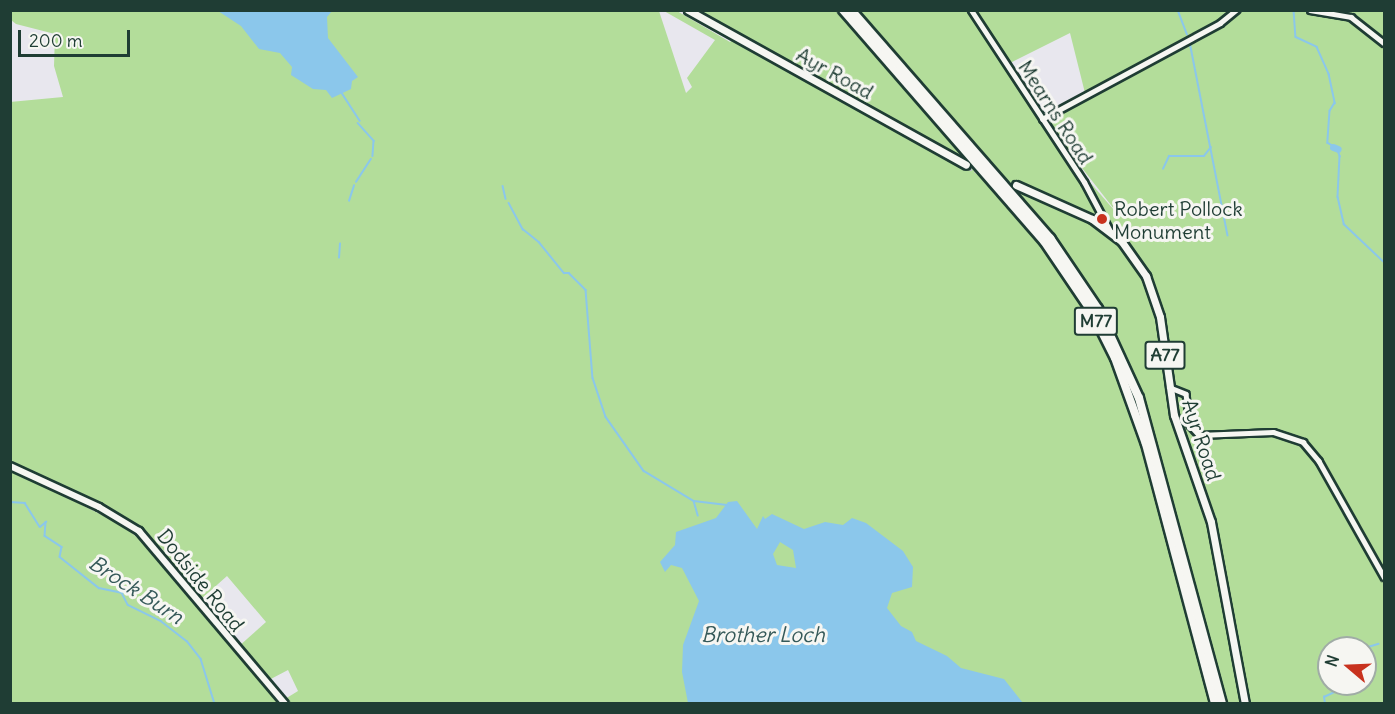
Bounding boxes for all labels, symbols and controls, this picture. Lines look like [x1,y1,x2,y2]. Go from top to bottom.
scale bar [21,18,134,56]
text: 200 m [29,29,83,52]
street label: Ayr Road [792,42,878,104]
street label: Mearns Road [1014,56,1098,168]
place label: Robert Pollock Monument [1114,196,1243,243]
marker: Robert Pollock Monument [1095,212,1109,226]
road number: M77 [1074,306,1118,336]
road number: A77 [1144,340,1186,370]
street label: Ayr Road [1178,396,1226,484]
street label: Dodside Road [152,524,250,636]
water label: Brock Burn [84,550,188,630]
water label: Brother Loch [701,622,825,648]
north arrow [1317,636,1377,696]
text: N [1321,652,1343,669]

